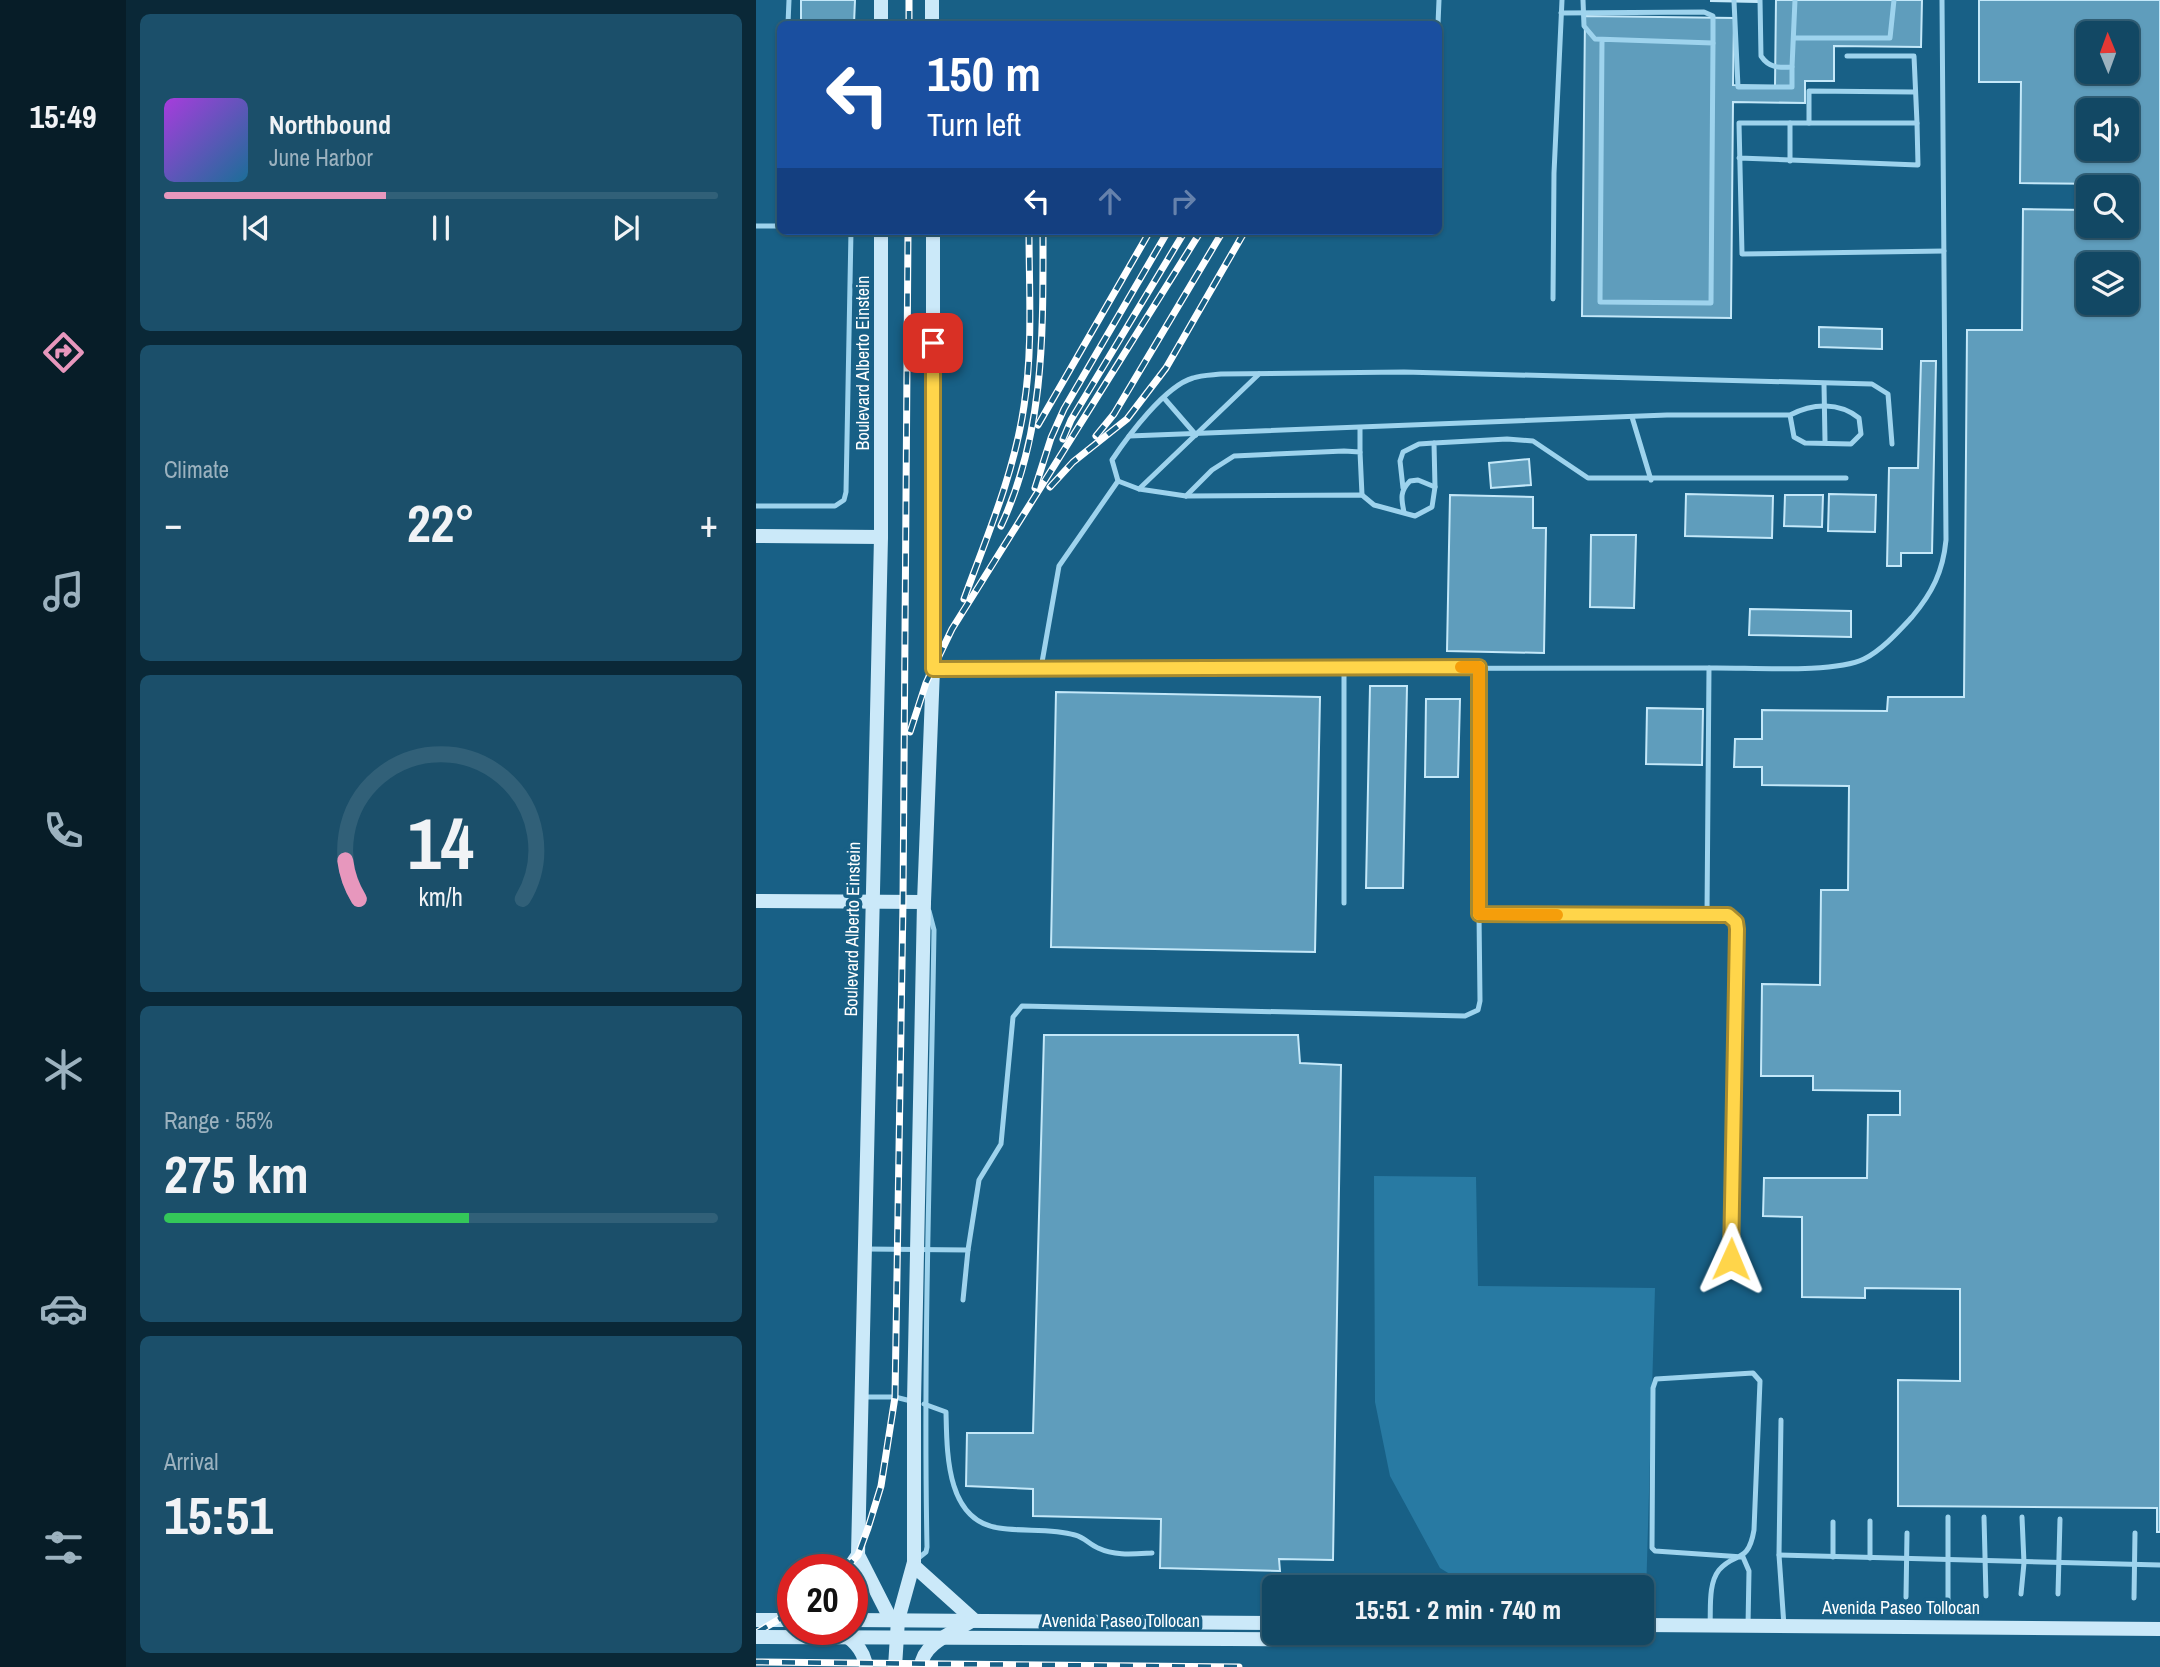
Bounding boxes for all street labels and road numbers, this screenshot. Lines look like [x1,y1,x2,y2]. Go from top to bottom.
street label: Boulevard Alberto Einstein [850,276,875,450]
street label: Boulevard Alberto Einstein [838,841,866,1017]
street label: Avenida Paseo Tollocan [1821,1595,1980,1620]
street label: Avenida Paseo Tollocan [1041,1608,1200,1633]

